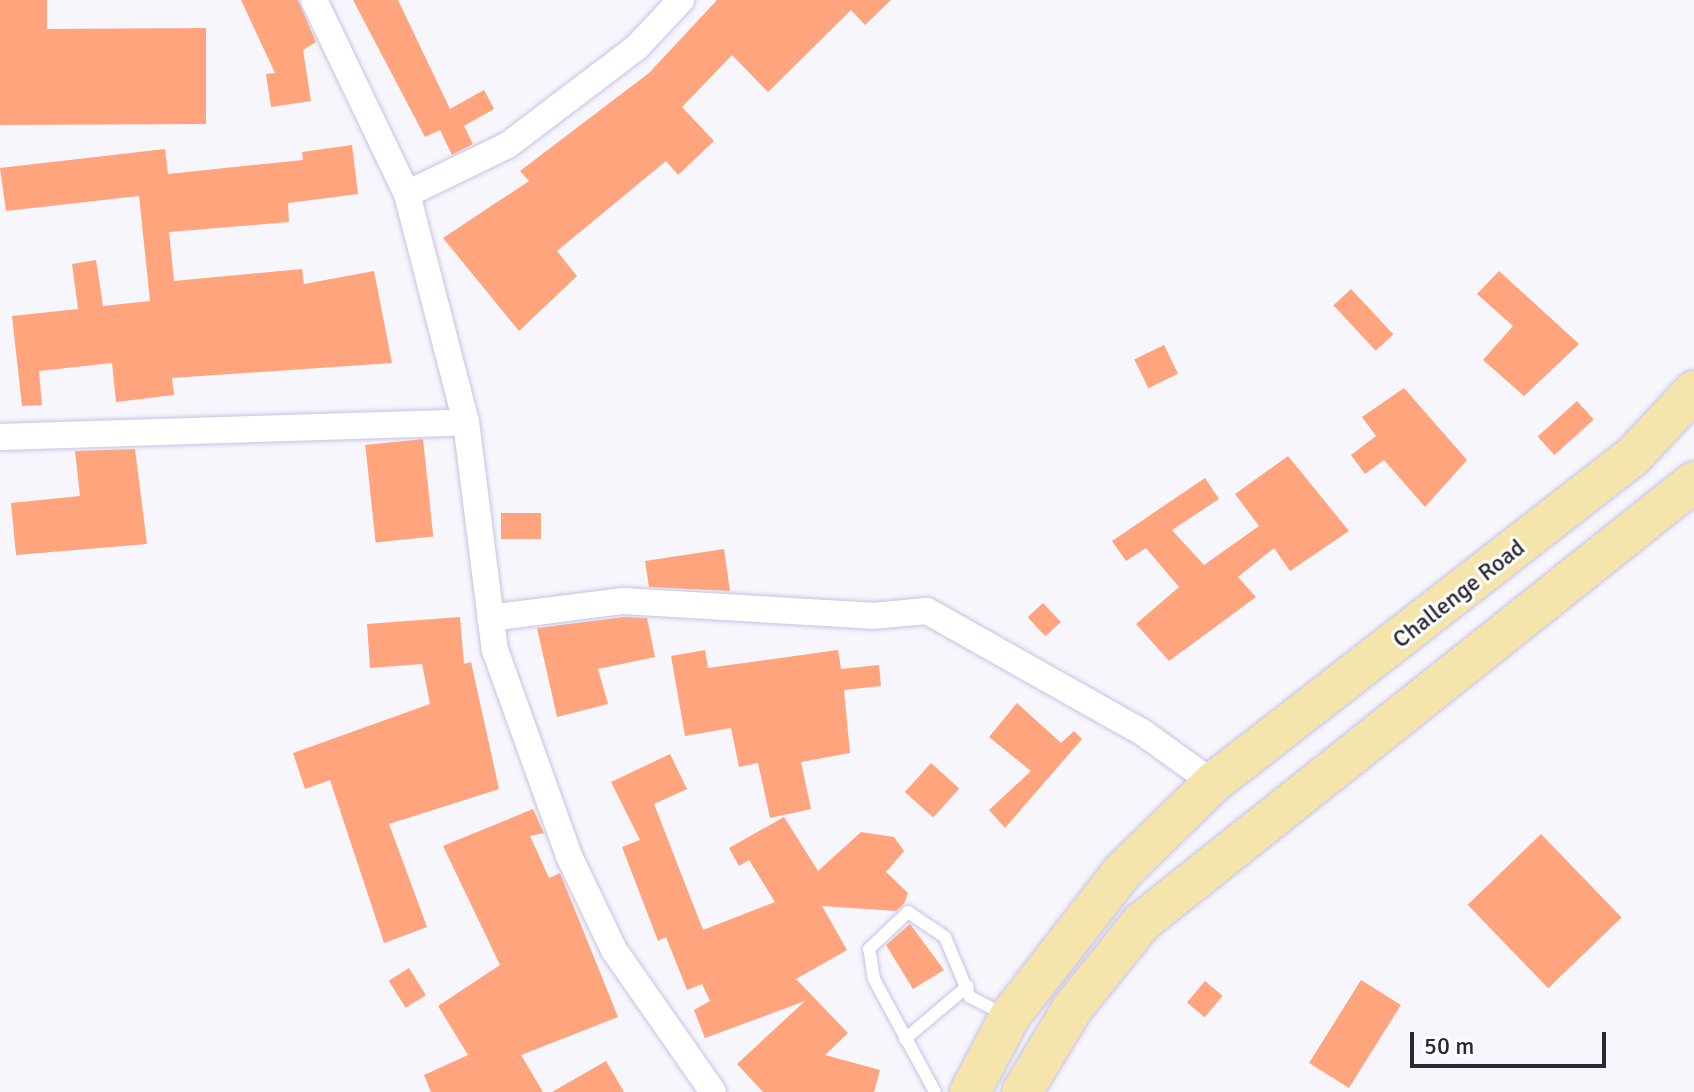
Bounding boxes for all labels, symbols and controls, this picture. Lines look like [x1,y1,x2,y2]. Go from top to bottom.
street label: Challenge Road [1387,533,1531,655]
scale bar [1414,1016,1610,1066]
text: 50 m [1424,1031,1474,1061]

